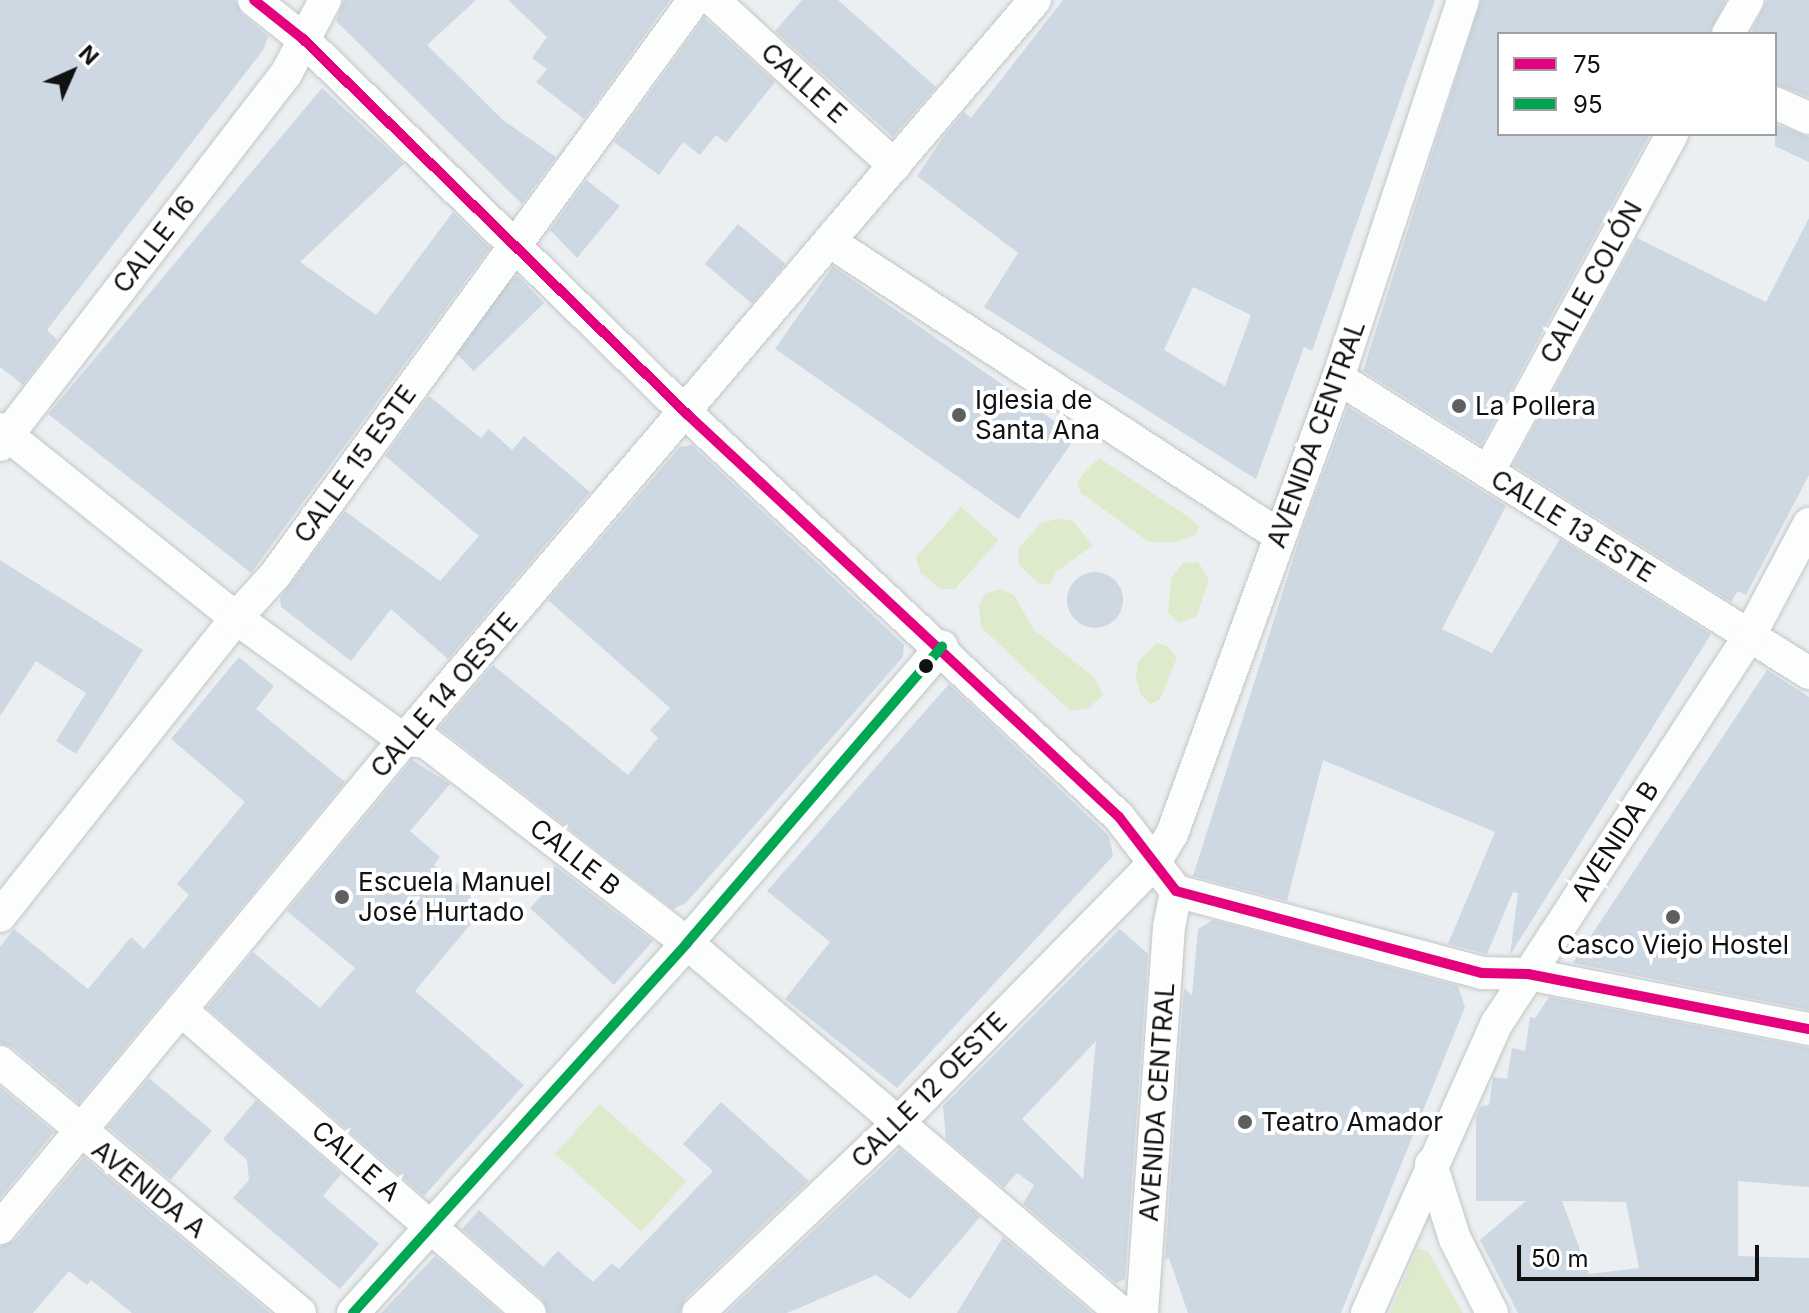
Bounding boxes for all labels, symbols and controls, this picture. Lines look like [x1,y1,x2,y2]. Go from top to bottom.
north arrow [32,32,112,112]
legend [1497,32,1777,136]
street label: CALLE E [755,36,853,130]
text: N [74,40,104,70]
text: 75 [1573,50,1601,79]
text: 95 [1573,90,1602,119]
street label: CALLE 16 [106,189,202,299]
street label: CALLE COLÓN [1533,195,1649,369]
street label: AVENIDA CENTRAL [1260,316,1372,552]
street label: CALLE 15 ESTE [287,379,423,549]
place label: Iglesia de Santa Ana [975,384,1100,446]
place label: La Pollera [1475,390,1596,422]
marker: La Pollera [1450,397,1468,415]
marker: Iglesia de Santa Ana [950,406,968,424]
street label: CALLE 13 ESTE [1485,463,1661,589]
street label: CALLE 14 OESTE [364,606,524,784]
unlabelled marker [918,658,934,674]
street label: AVENIDA B [1565,775,1665,907]
street label: CALLE B [524,812,626,902]
place label: Escuela Manuel José Hurtado [358,866,551,928]
marker: Escuela Manuel José Hurtado [333,888,351,906]
marker: Casco Viejo Hostel [1664,908,1682,926]
place label: Casco Viejo Hostel [1557,929,1789,961]
street label: AVENIDA CENTRAL [1133,981,1181,1223]
street label: CALLE 12 OESTE [845,1006,1013,1174]
place label: Teatro Amador [1261,1106,1443,1138]
marker: Teatro Amador [1236,1113,1254,1131]
street label: CALLE A [306,1114,406,1208]
street label: AVENIDA A [86,1134,212,1244]
scale bar [1521,1229,1763,1279]
text: 50 m [1531,1244,1589,1273]

